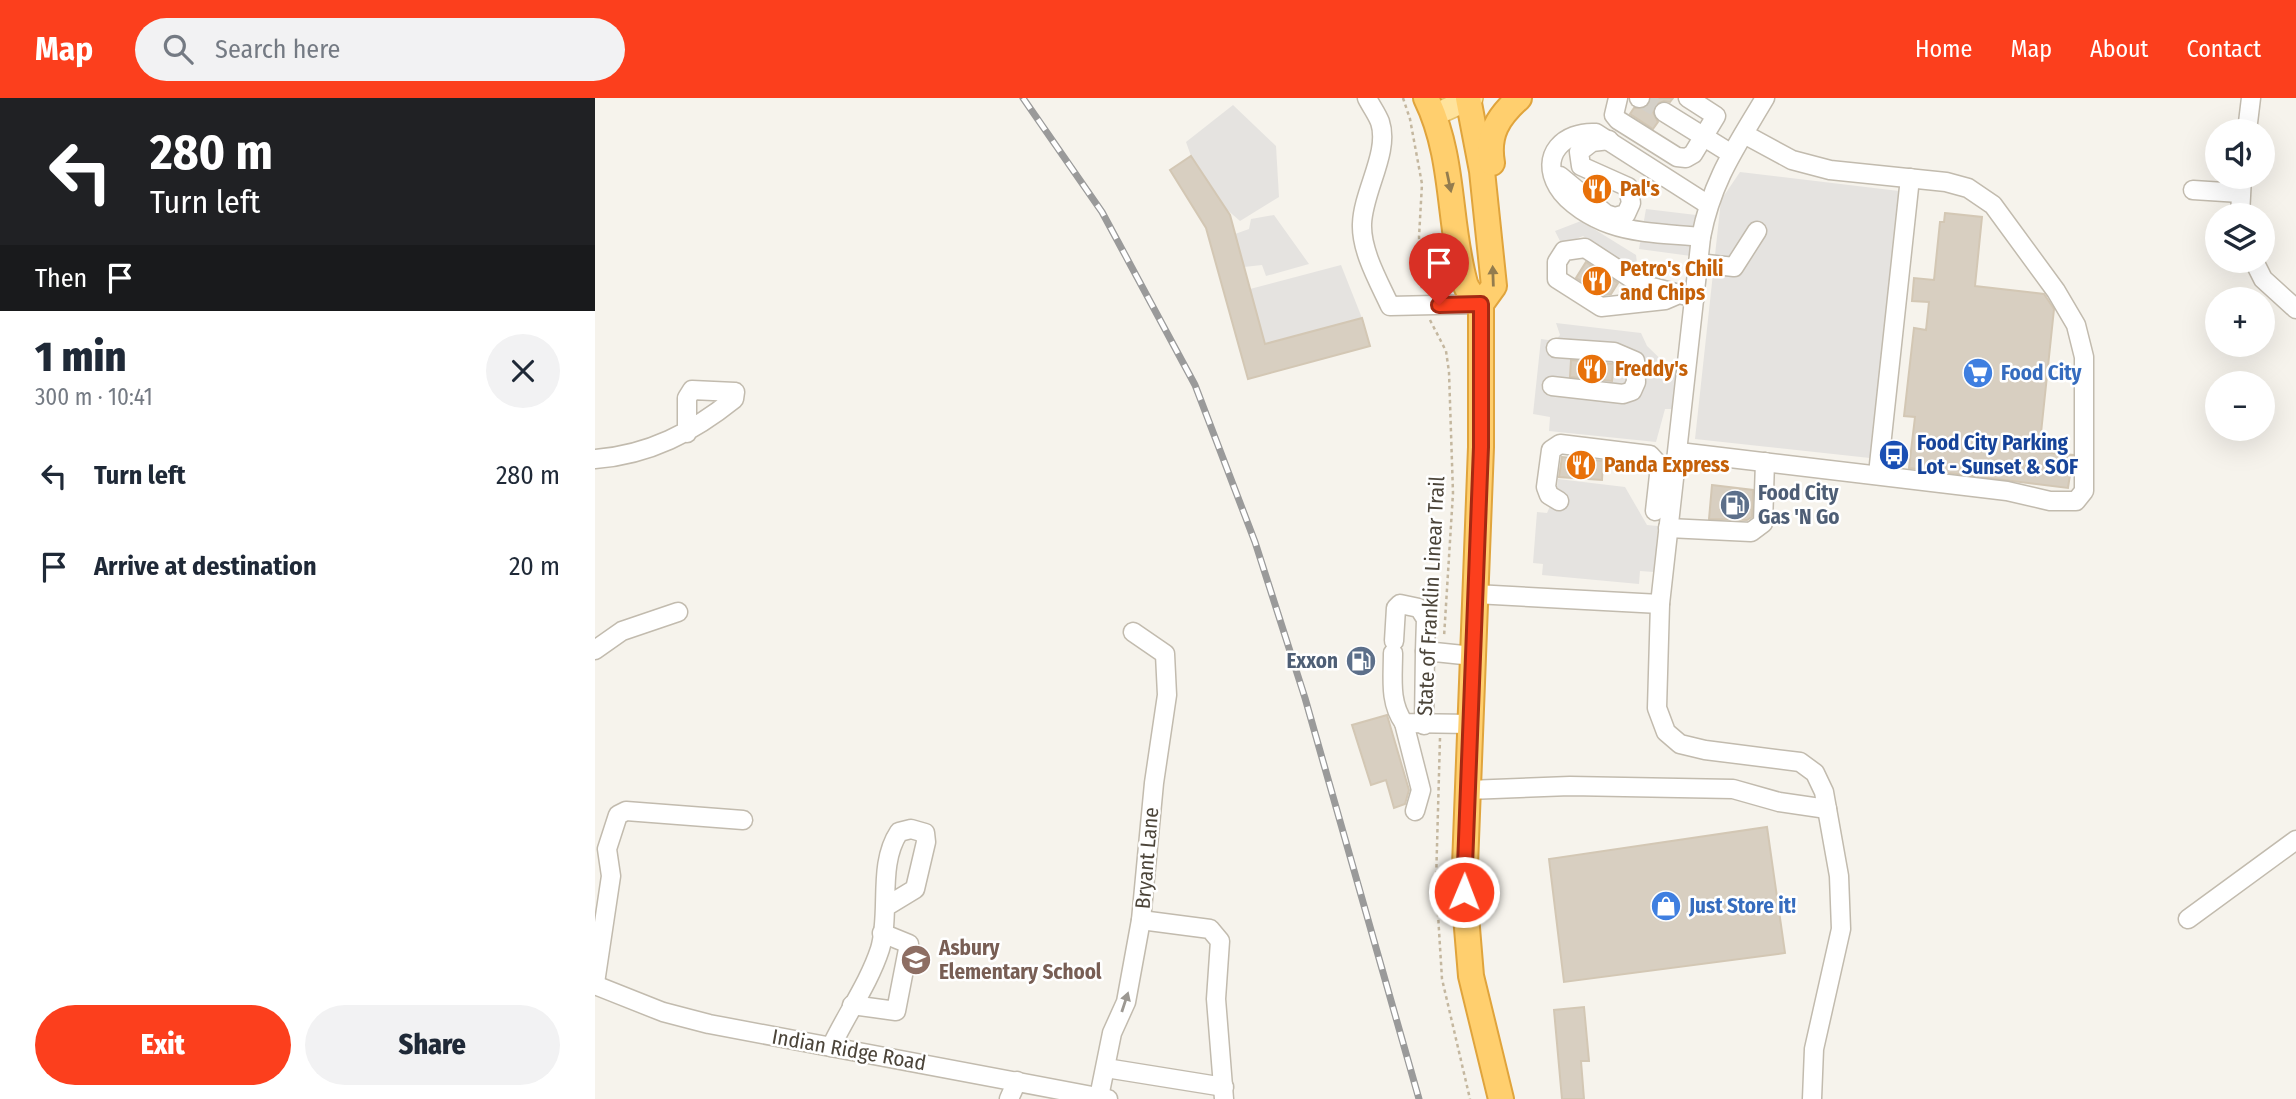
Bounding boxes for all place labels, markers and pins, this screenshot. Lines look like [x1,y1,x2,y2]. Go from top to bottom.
restaurant icon: Pal's [1580,172,1614,206]
place label: Pal's [1620,176,1660,202]
pin [1409,233,1469,305]
place label: Petro's Chili and Chips [1620,256,1723,306]
restaurant icon: Petro's Chili and Chips [1580,264,1614,298]
restaurant icon: Freddy's [1575,352,1609,386]
place label: Freddy's [1615,356,1688,382]
supermarket icon: Food City [1961,356,1995,390]
place label: Food City [2001,360,2083,386]
place label: Food City Parking Lot - Sunset & SOF [1917,430,2079,480]
bus stop icon: Food City Parking Lot - Sunset & SOF [1877,438,1911,472]
restaurant icon: Panda Express [1564,448,1598,482]
place label: Panda Express [1604,452,1729,478]
place label: Food City Gas 'N Go [1758,480,1840,530]
fuel station icon: Food City Gas 'N Go [1718,488,1752,522]
fuel station icon: Exxon [1344,644,1378,678]
place label: Exxon [1286,648,1338,674]
shop icon: Just Store it! [1649,889,1683,923]
place label: Just Store it! [1688,893,1796,919]
place label: Asbury Elementary School [938,935,1102,985]
school or university icon: Asbury Elementary School [899,943,933,977]

